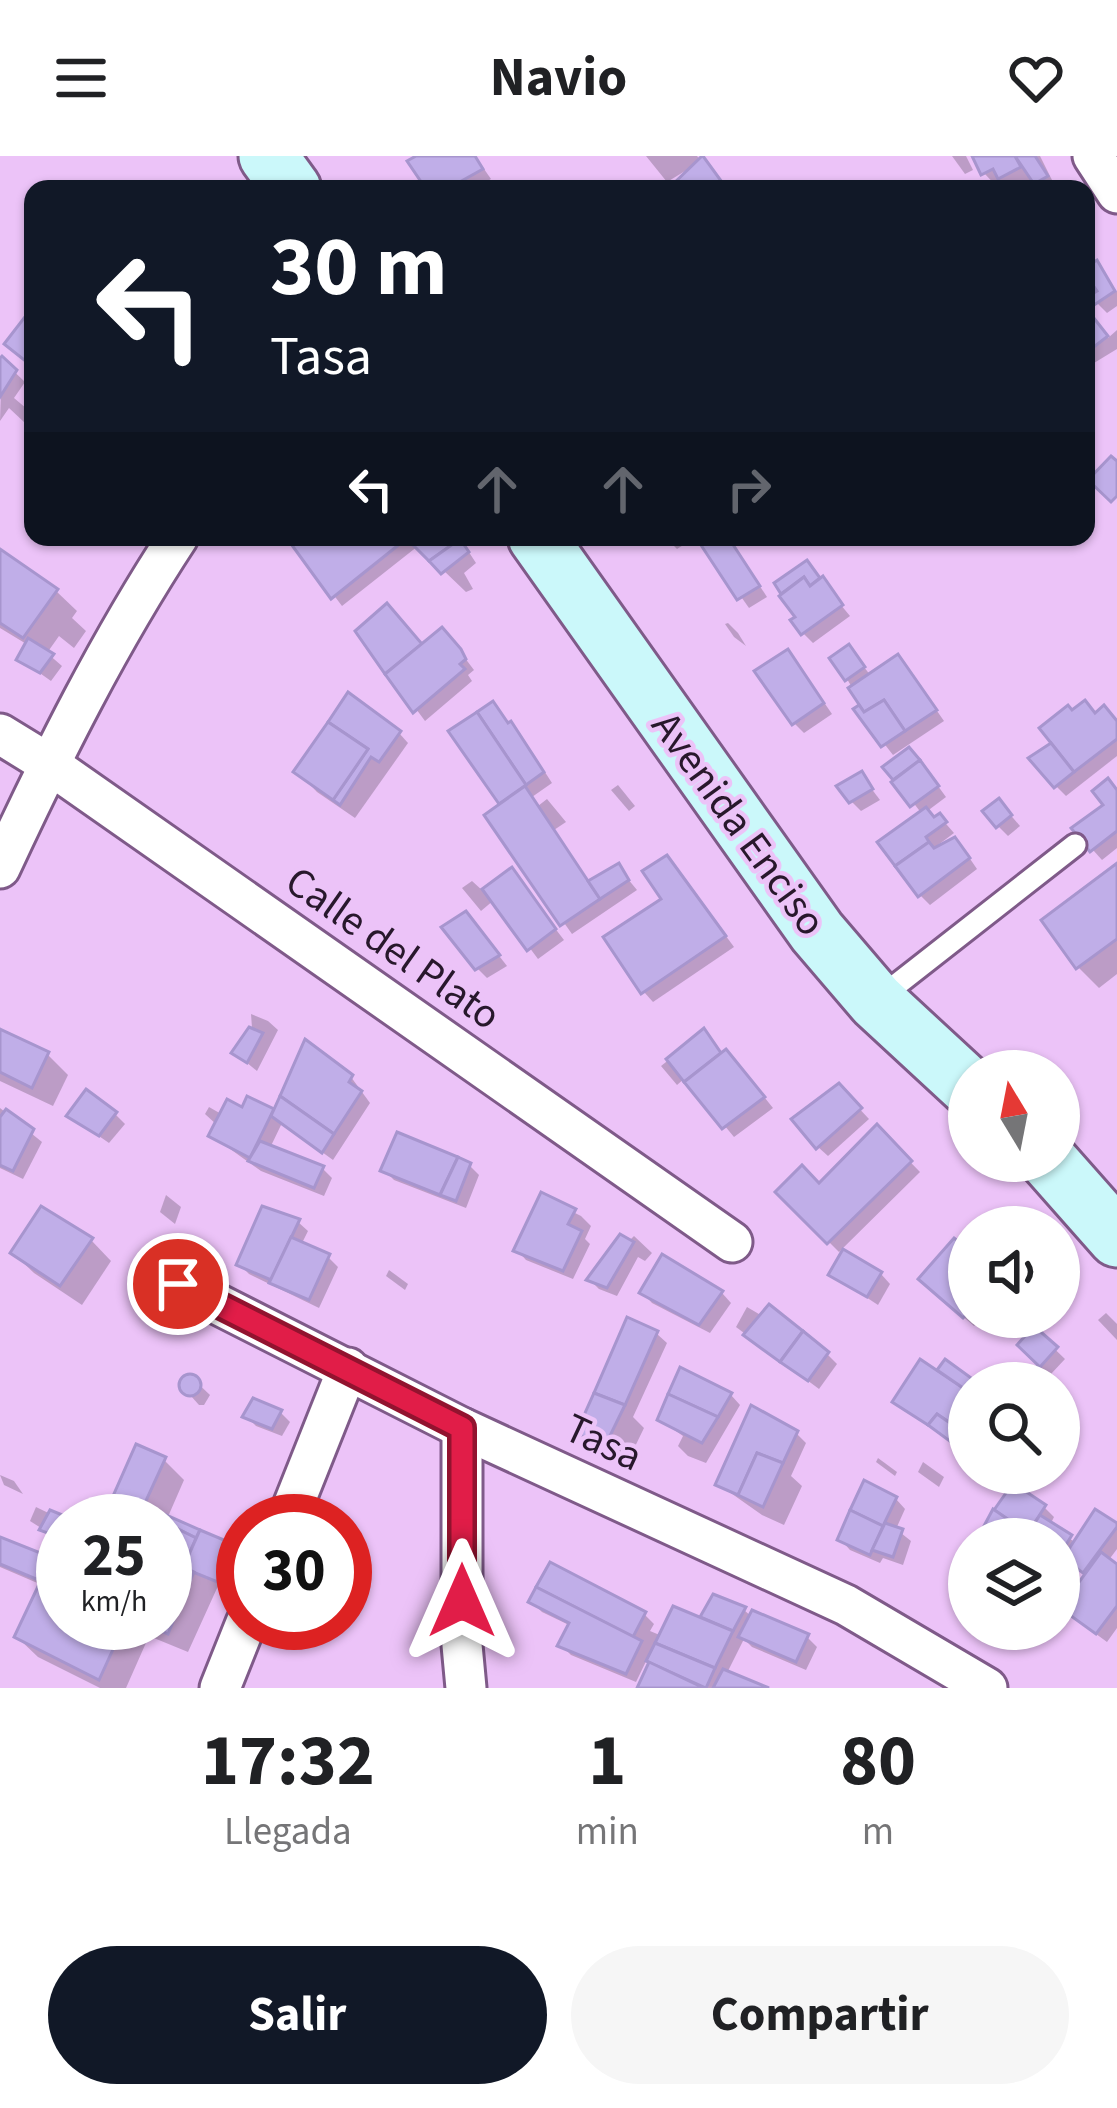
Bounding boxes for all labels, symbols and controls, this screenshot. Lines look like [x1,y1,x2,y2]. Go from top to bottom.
text: Navio [490,40,627,117]
icon: menu [48,45,114,111]
icon: heart [1003,45,1069,111]
text: 30 m [270,208,448,328]
icon: left [72,228,228,384]
text: Tasa [270,319,372,396]
icon: left [338,456,404,522]
icon: ahead [464,456,530,522]
icon: ahead [590,456,656,522]
icon: right [716,456,782,522]
street label: Avenida Enciso [637,700,840,949]
street label: Calle del Plato [273,852,513,1045]
north arrow [948,1050,1080,1182]
map controls [948,1050,1080,1650]
button: sound [948,1206,1080,1338]
pin [127,1233,229,1335]
icon: arrive [145,1251,211,1317]
button: search [948,1362,1080,1494]
street label: Tasa [554,1399,652,1487]
speed limit sign: 30 [216,1494,372,1650]
text: 25 [82,1514,146,1599]
button: layers [948,1518,1080,1650]
position arrow [399,1538,525,1664]
text: km/h [81,1580,147,1623]
text: 17:32 [201,1710,375,1813]
text: 1 [588,1710,626,1813]
text: 80 [840,1710,916,1813]
text: Llegada [224,1804,352,1860]
text: min [576,1804,639,1860]
text: m [862,1804,894,1860]
button: Salir [48,1946,547,2084]
button: Compartir [571,1946,1069,2084]

